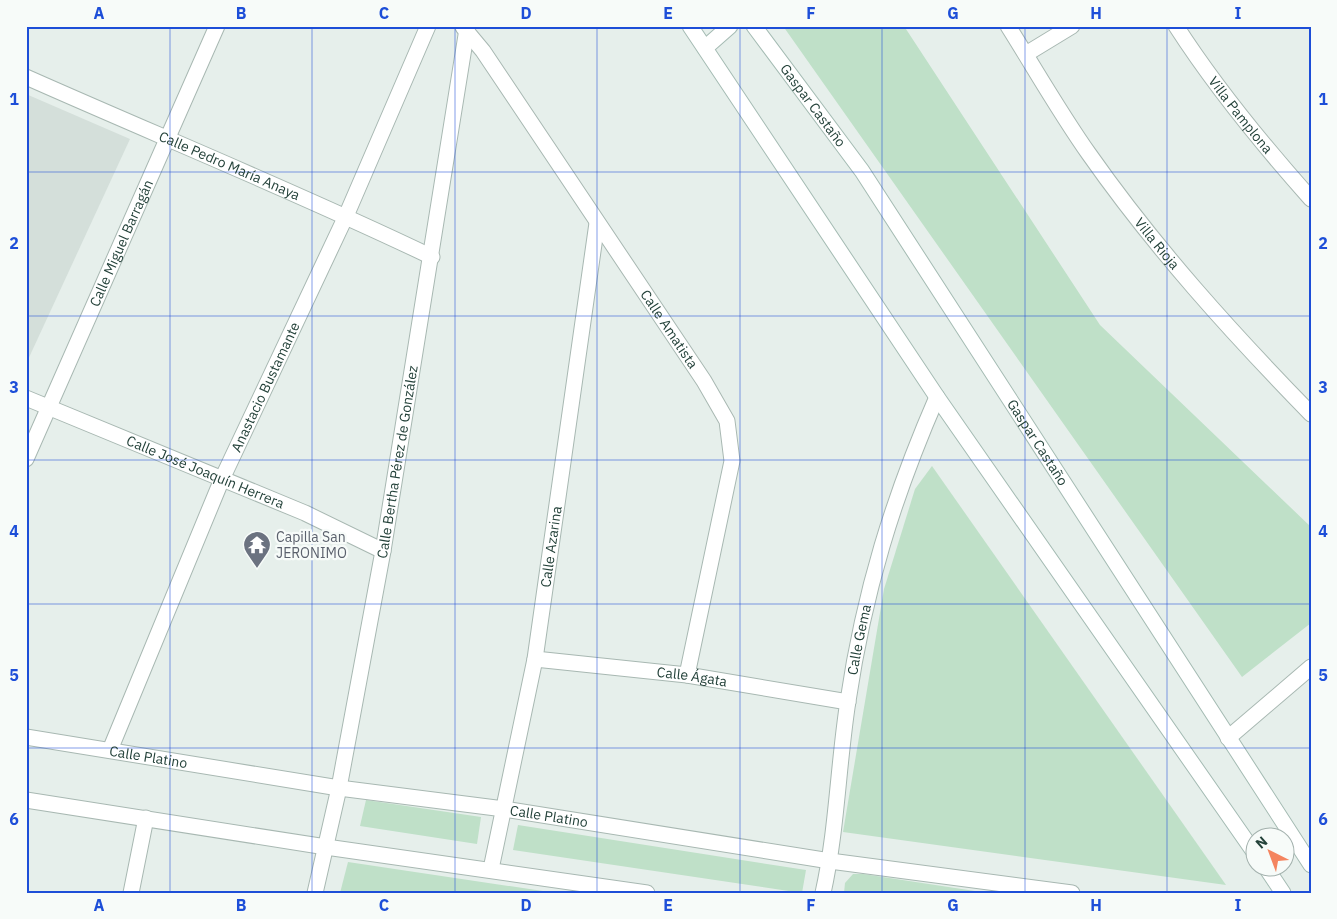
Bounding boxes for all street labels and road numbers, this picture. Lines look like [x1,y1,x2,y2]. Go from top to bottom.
street label: Gaspar Castaño [776,60,850,151]
street label: Villa Pamplona [1205,73,1277,158]
street label: Calle Pedro María Anaya [156,127,303,204]
street label: Calle Miguel Barragán [85,177,157,309]
street label: Villa Rioja [1131,214,1184,274]
street label: Calle Amatista [636,286,702,372]
street label: Anastacio Bustamante [227,319,304,455]
street label: Calle Bertha Pérez de González [373,363,422,560]
street label: Gaspar Castaño [1003,396,1072,489]
street label: Calle José Joaquín Herrera [124,431,287,513]
street label: Calle Azarina [536,504,566,589]
street label: Calle Gema [843,602,875,676]
street label: Calle Ágata [656,663,729,691]
street label: Calle Platino [108,742,189,772]
street label: Calle Platino [509,801,589,831]

